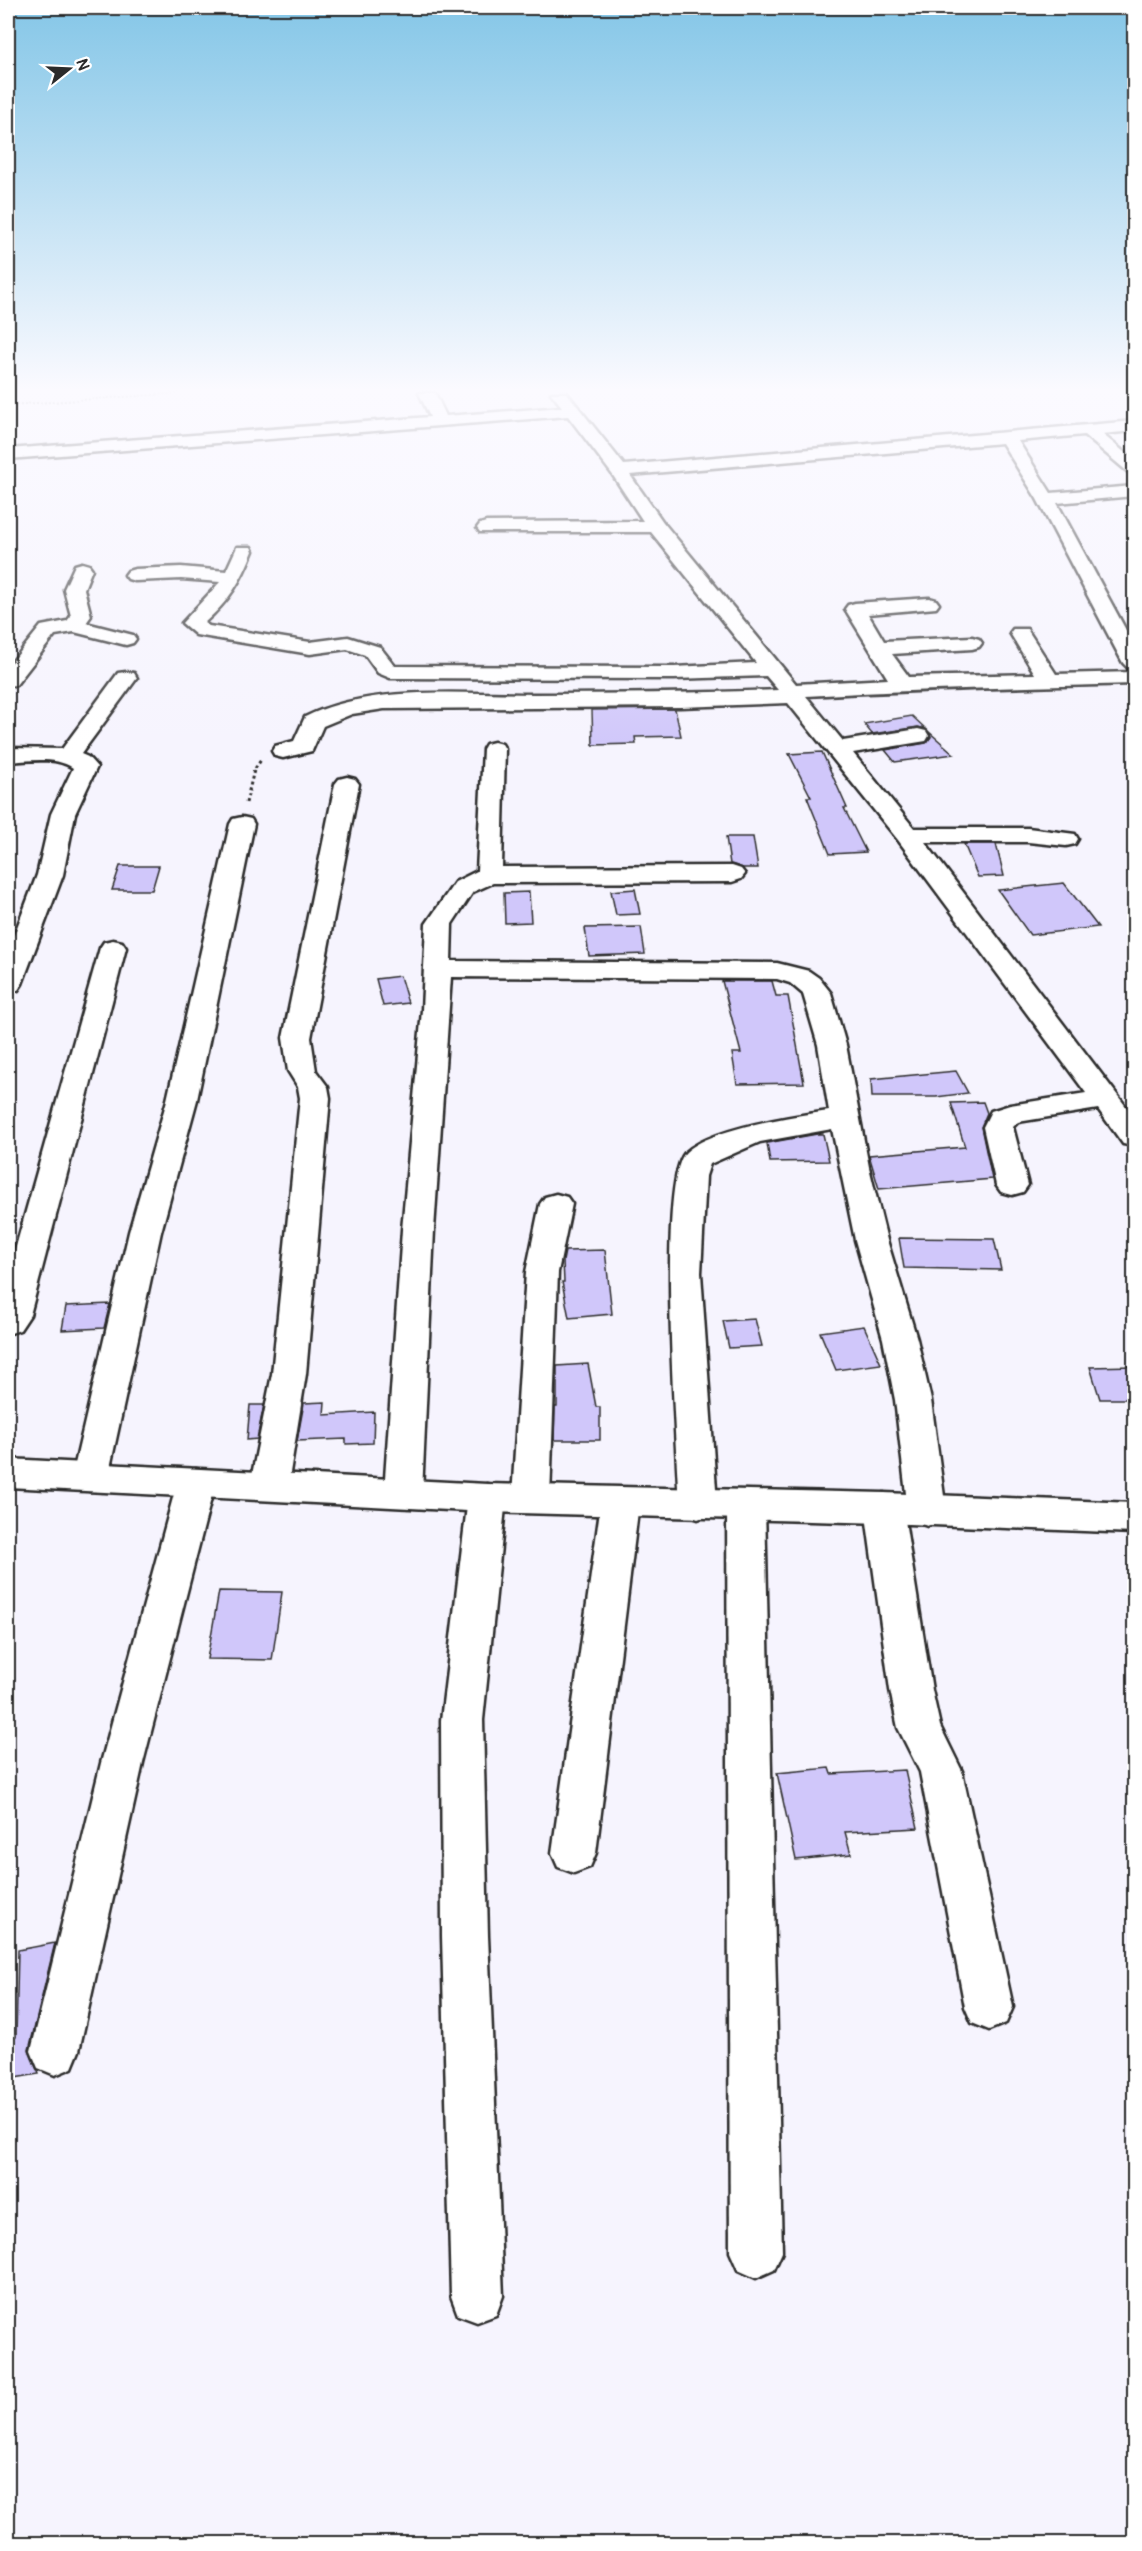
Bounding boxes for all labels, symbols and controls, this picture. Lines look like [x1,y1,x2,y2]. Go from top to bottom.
north arrow [39,39,99,99]
text: N [71,56,94,73]

